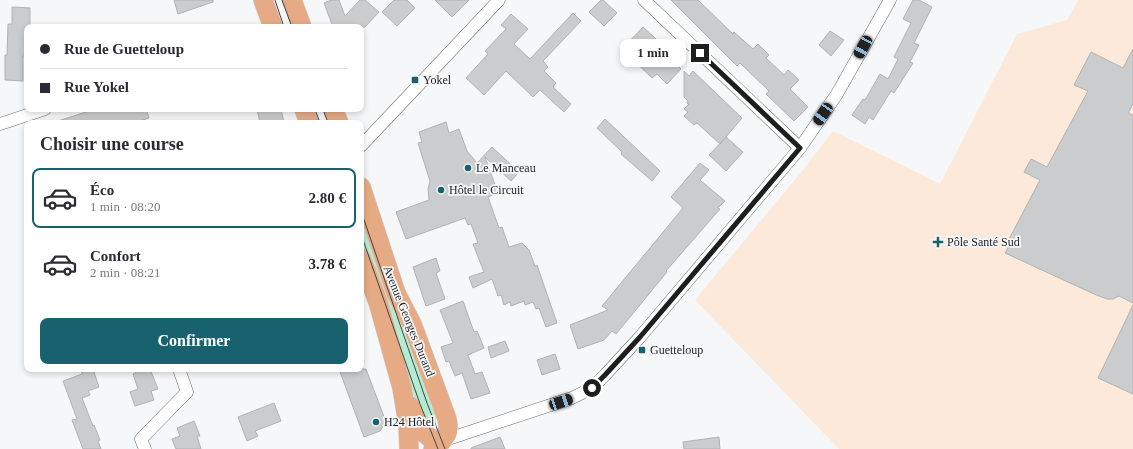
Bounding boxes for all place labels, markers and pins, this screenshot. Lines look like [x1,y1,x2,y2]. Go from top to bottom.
place label: Yokel [423,73,452,87]
marker: Yokel [410,75,420,85]
place label: Le Manceau [476,161,536,175]
marker: Le Manceau [463,163,473,173]
place label: Hôtel le Circuit [449,183,524,197]
marker: Hôtel le Circuit [436,185,446,195]
place label: Pôle Santé Sud [947,235,1020,249]
marker: Pôle Santé Sud [932,236,944,248]
place label: Guetteloup [650,343,703,357]
marker: Guetteloup [637,345,647,355]
place label: H24 Hôtel [384,415,435,429]
marker: H24 Hôtel [371,417,381,427]

